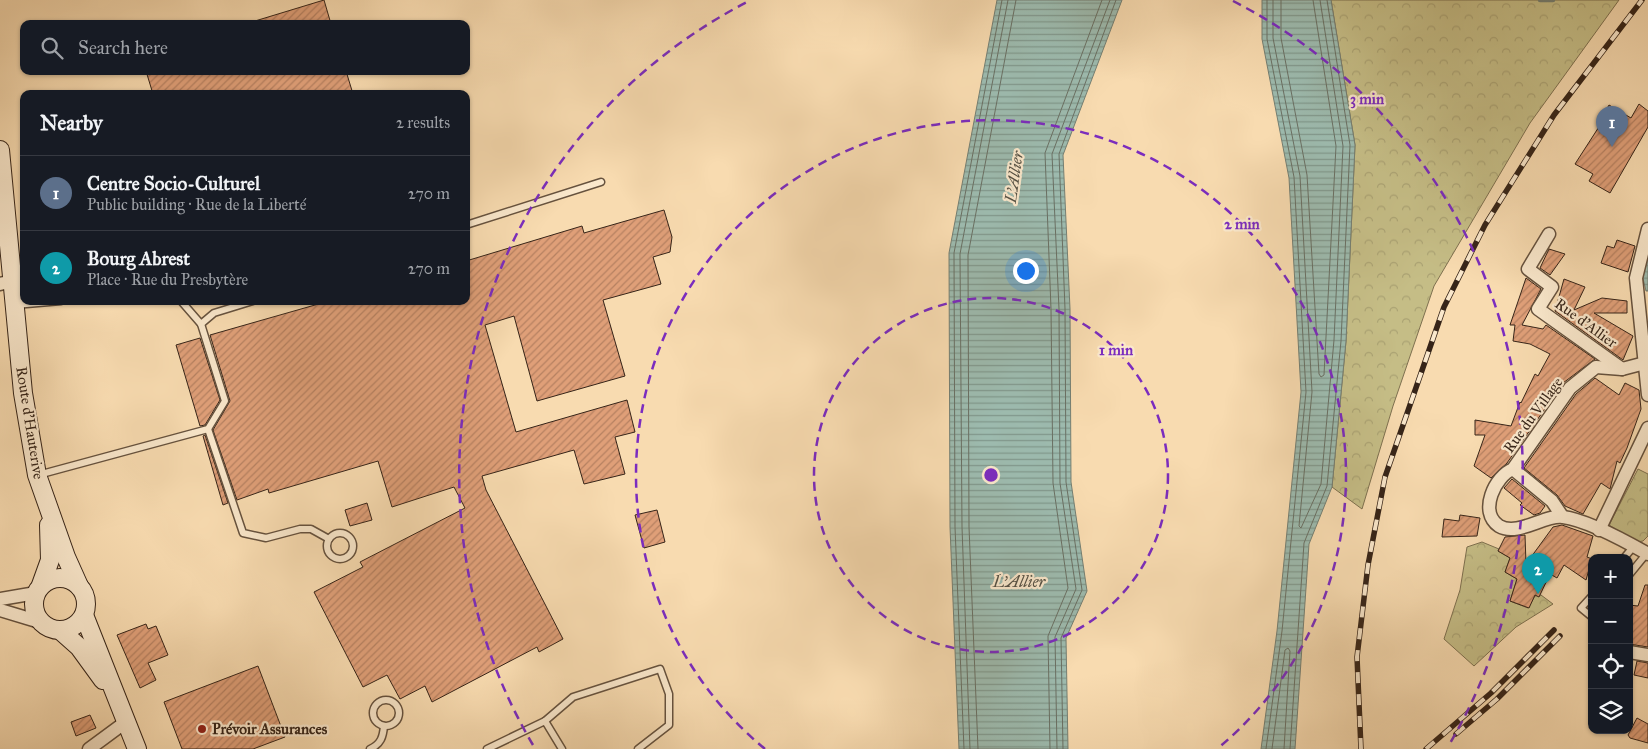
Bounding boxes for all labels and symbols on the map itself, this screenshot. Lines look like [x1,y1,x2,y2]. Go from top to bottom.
text: 3 min [1350,90,1385,109]
pin: 1 [1596,106,1628,147]
water label: L'Allier [1001,149,1027,205]
text: 2 min [1224,215,1261,233]
your location [1013,258,1039,284]
street label: Rue d'Allier [1551,294,1621,352]
text: 1 min [1099,341,1134,359]
street label: Route d'Hauterive [12,365,48,481]
street label: Rue du Village [1500,374,1566,456]
centre of rings [982,466,1000,484]
pin: 2 [1522,553,1554,594]
water label: L'Allier [992,572,1046,591]
place label: Prévoir Assurances [212,720,328,738]
marker: Prévoir Assurances [196,723,208,735]

